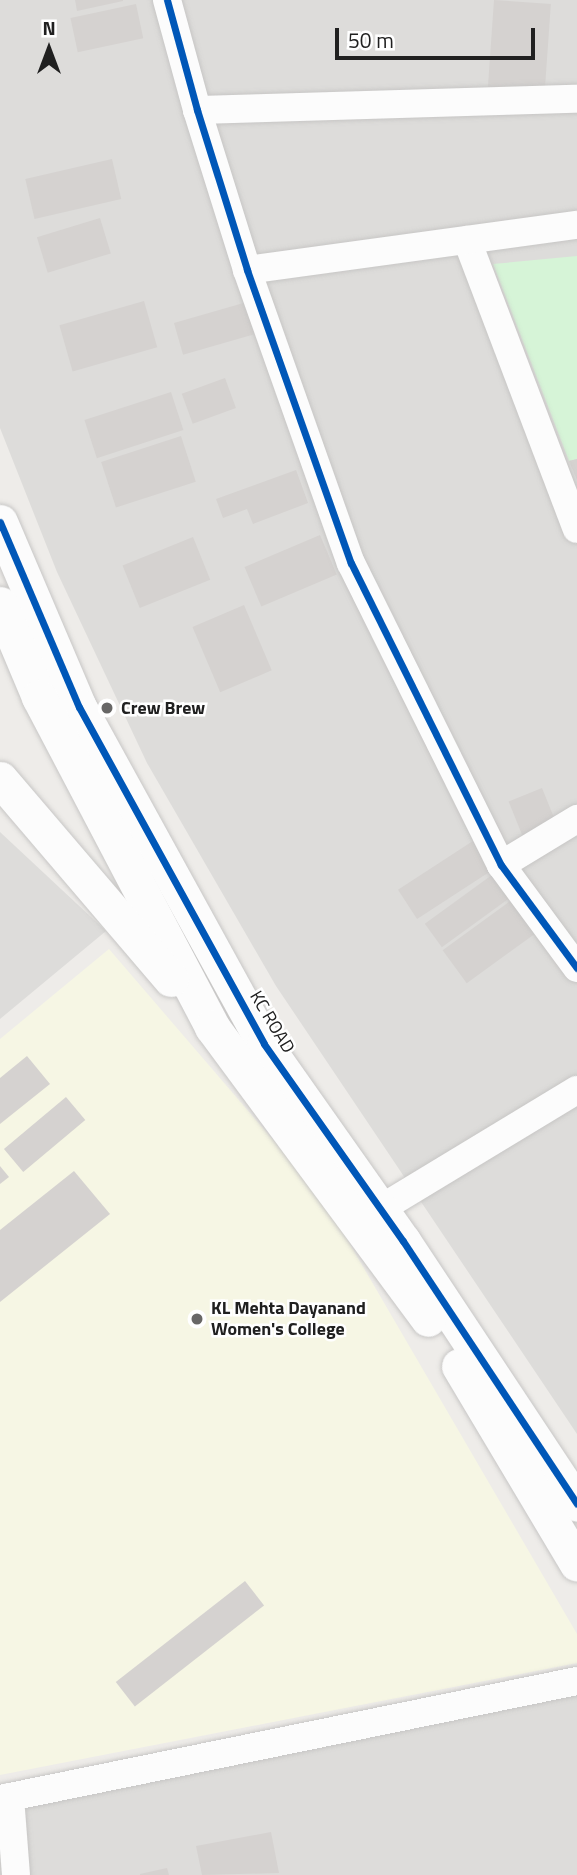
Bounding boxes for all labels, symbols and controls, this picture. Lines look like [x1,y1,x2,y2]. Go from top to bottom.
text: N [42,13,56,42]
north arrow [14,14,84,84]
scale bar [339,14,538,58]
text: 50 m [348,24,394,56]
place label: Crew Brew [121,697,205,719]
marker: Crew Brew [99,700,115,716]
street label: KC ROAD [245,987,299,1057]
place label: KL Mehta Dayanand Women's College [211,1298,366,1340]
marker: KL Mehta Dayanand Women's College [189,1311,205,1327]

